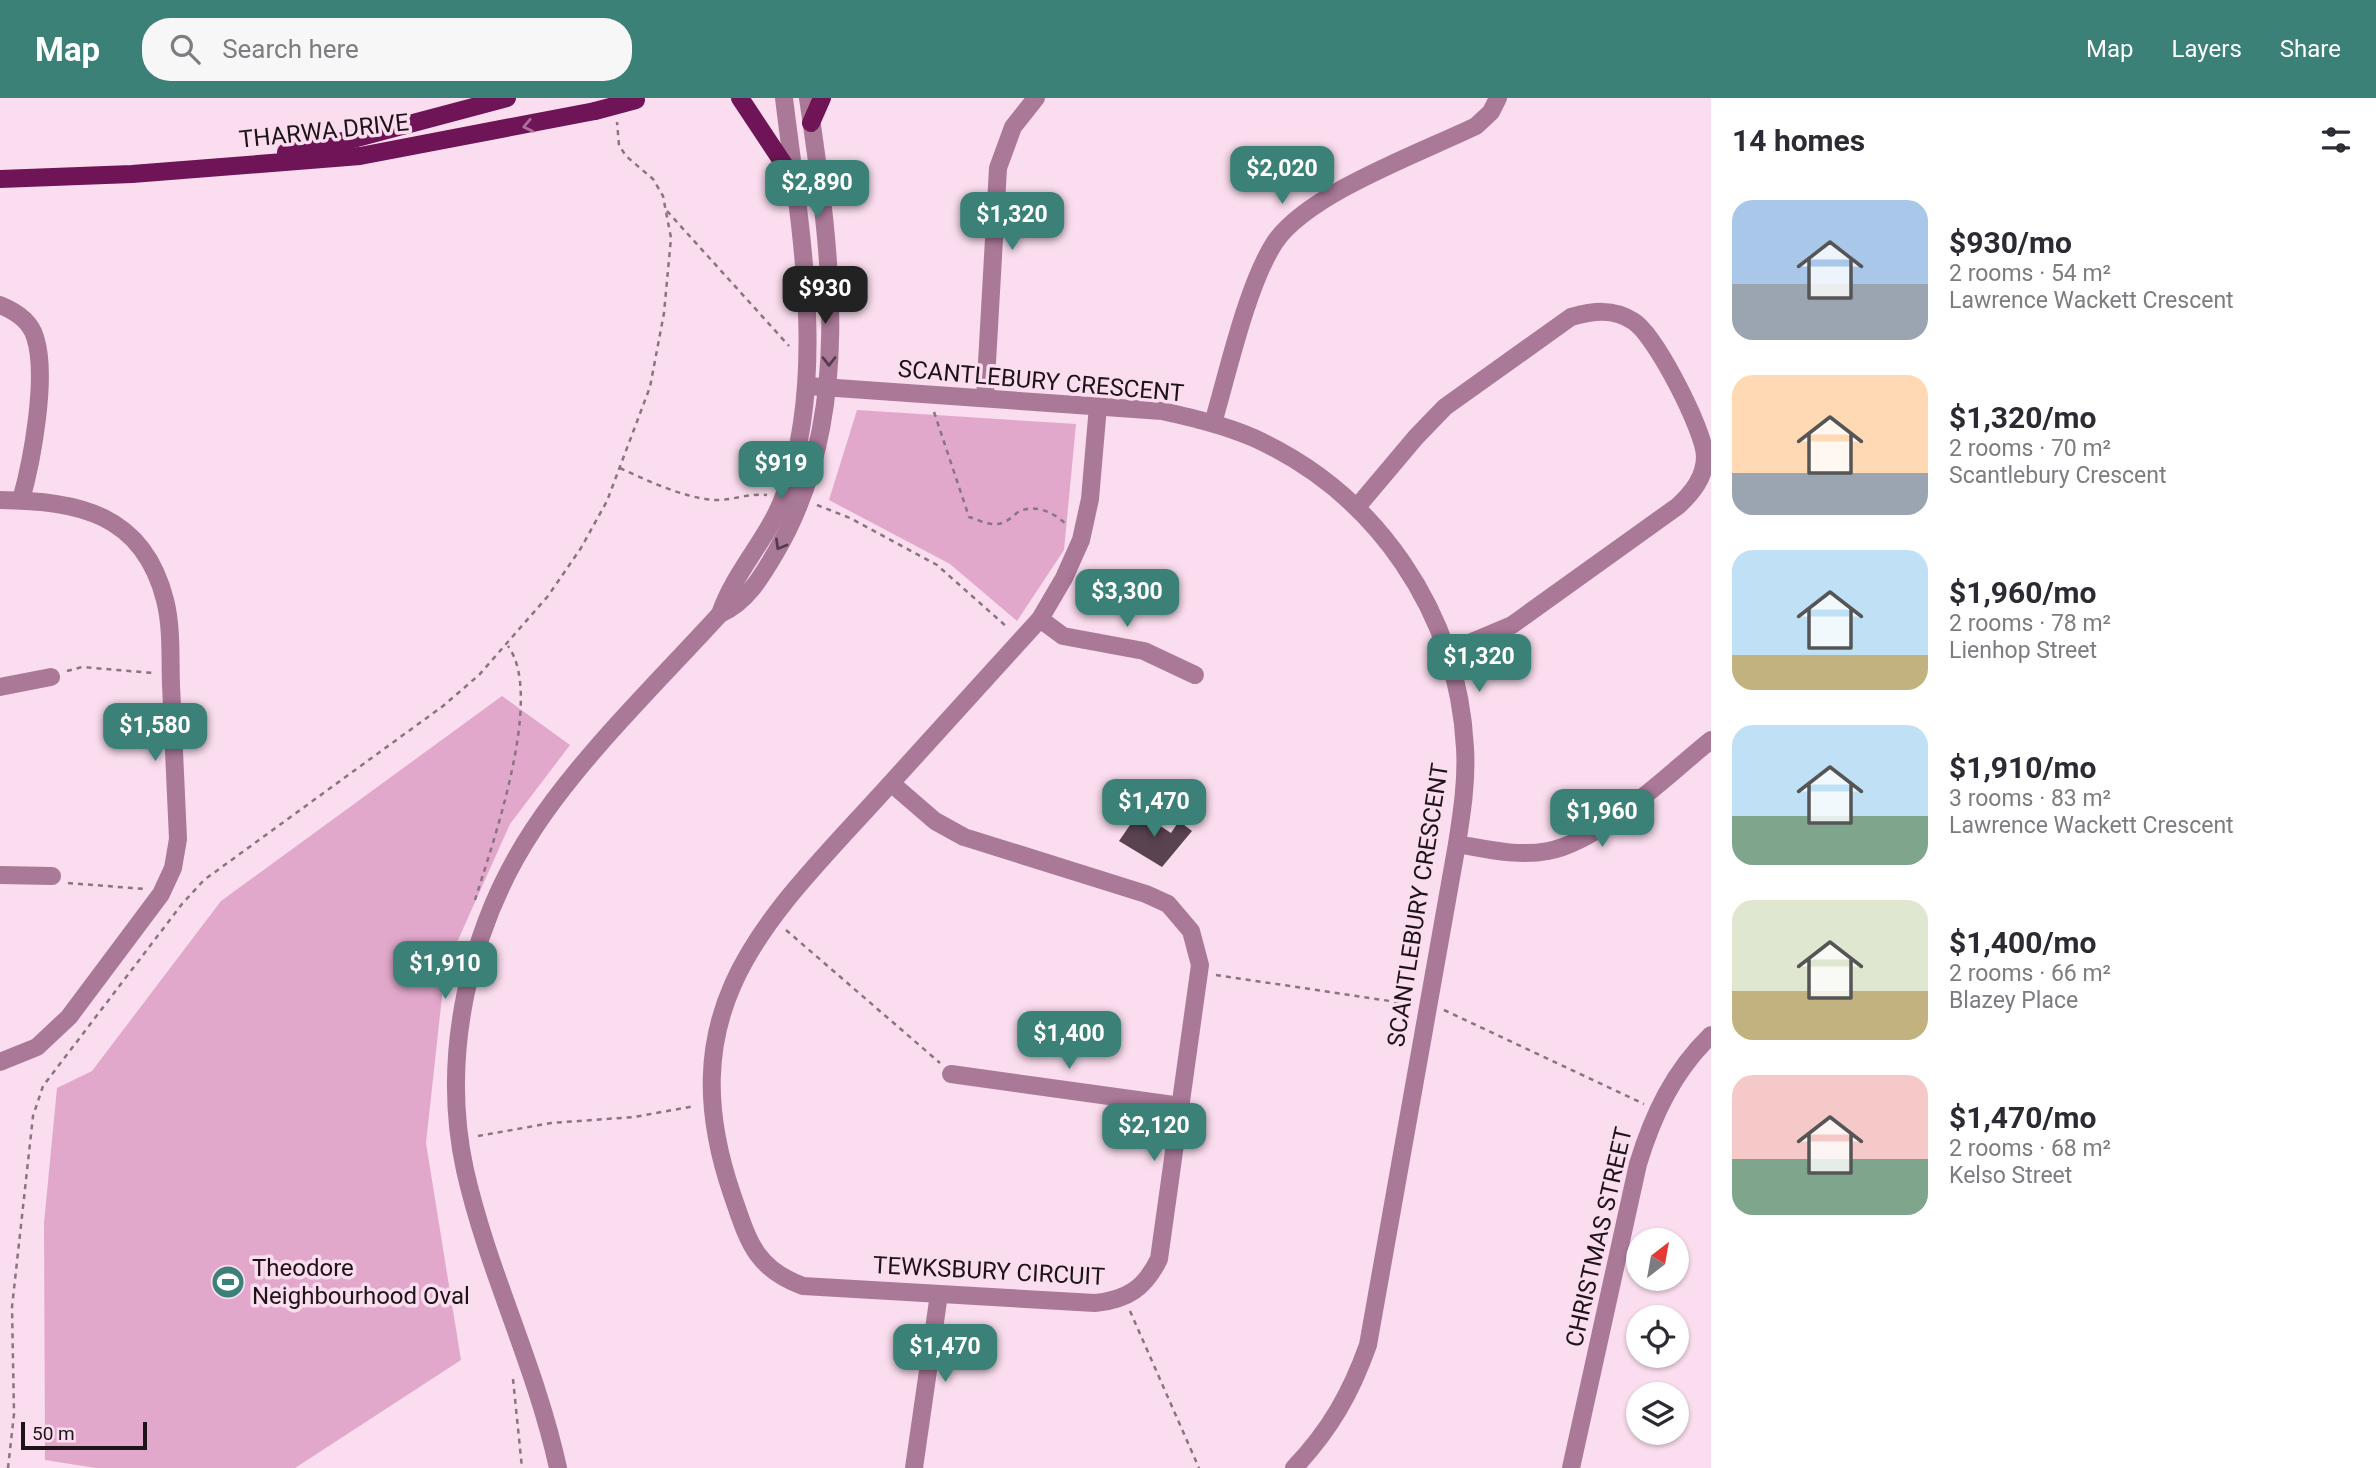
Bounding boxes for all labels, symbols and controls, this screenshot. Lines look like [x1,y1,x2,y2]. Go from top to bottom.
search box [142,18,632,81]
text: Map [35,30,100,69]
icon: search [166,30,204,68]
text: Search here [222,34,359,64]
text: Map [2086,35,2134,63]
text: Layers [2172,35,2242,63]
text: Share [2280,35,2341,63]
street label: THARWA DRIVE [238,108,410,154]
one-way arrow [522,117,534,132]
icon: filters [2317,121,2355,159]
text: 14 homes [1732,123,1865,158]
pin: $2,020 [1225,146,1339,206]
text: $2,020 [1246,155,1318,182]
pin: $2,890 [760,160,874,220]
text: $2,890 [781,169,853,196]
pin: $1,320 [955,192,1069,252]
text: $1,320 [976,201,1048,228]
text: $930/mo [1949,225,2072,260]
icon: home [1788,228,1872,312]
text: 2 rooms · 54 m² [1949,260,2111,287]
pin: $930 [784,266,866,326]
text: $930 [799,275,851,302]
text: Lawrence Wackett Crescent [1949,287,2234,314]
street label: SCANTLEBURY CRESCENT [897,355,1185,407]
one-way arrow [821,356,837,367]
text: $1,320/mo [1949,400,2097,435]
icon: home [1788,403,1872,487]
text: 2 rooms · 70 m² [1949,435,2111,462]
pin: $919 [740,442,822,501]
text: $919 [755,450,807,477]
text: Scantlebury Crescent [1949,462,2166,489]
one-way arrow [775,538,788,551]
pin: $3,300 [1070,570,1184,629]
text: $1,960/mo [1949,575,2097,610]
text: $3,300 [1091,578,1163,605]
icon: home [1788,578,1872,662]
text: 2 rooms · 78 m² [1949,610,2111,637]
pin: $1,320 [1422,634,1536,694]
text: Lienhop Street [1949,637,2097,664]
text: $1,320 [1443,643,1515,670]
pin: $1,580 [98,704,212,763]
text: $1,580 [119,712,191,739]
text: $1,910/mo [1949,750,2097,785]
icon: home [1788,753,1872,837]
street label: SCANTLEBURY CRESCENT [1382,761,1454,1049]
pin: $1,470 [1097,780,1211,839]
text: 3 rooms · 83 m² [1949,785,2111,812]
text: $1,470 [1118,788,1190,815]
pin: $1,960 [1545,790,1659,849]
text: $1,960 [1566,798,1638,825]
text: Lawrence Wackett Crescent [1949,812,2234,839]
text: $1,400/mo [1949,925,2097,960]
icon: home [1788,928,1872,1012]
pin: $1,910 [388,942,502,1001]
text: $1,910 [409,950,481,977]
text: 2 rooms · 66 m² [1949,960,2111,987]
text: Blazey Place [1949,987,2078,1014]
pin: $1,400 [1012,1012,1126,1071]
text: $1,400 [1033,1020,1105,1047]
text: $1,470/mo [1949,1100,2097,1135]
icon: home [1788,1103,1872,1187]
pin: $2,120 [1097,1104,1211,1163]
text: $2,120 [1118,1112,1190,1139]
street label: CHRISTMAS STREET [1560,1124,1638,1350]
text: 2 rooms · 68 m² [1949,1135,2111,1162]
text: Kelso Street [1949,1162,2072,1189]
north arrow [1626,1228,1689,1292]
map controls [1626,1228,1689,1445]
street label: TEWKSBURY CIRCUIT [872,1251,1106,1291]
place label: Theodore Neighbourhood Oval [252,1254,470,1310]
sports icon: Theodore Neighbourhood Oval [209,1263,247,1301]
button: locate [1626,1305,1689,1368]
pin: $1,470 [888,1324,1002,1384]
text: $1,470 [909,1333,981,1360]
button: layers [1626,1382,1689,1445]
scale bar [21,1419,147,1451]
text: 50 m [32,1422,75,1445]

